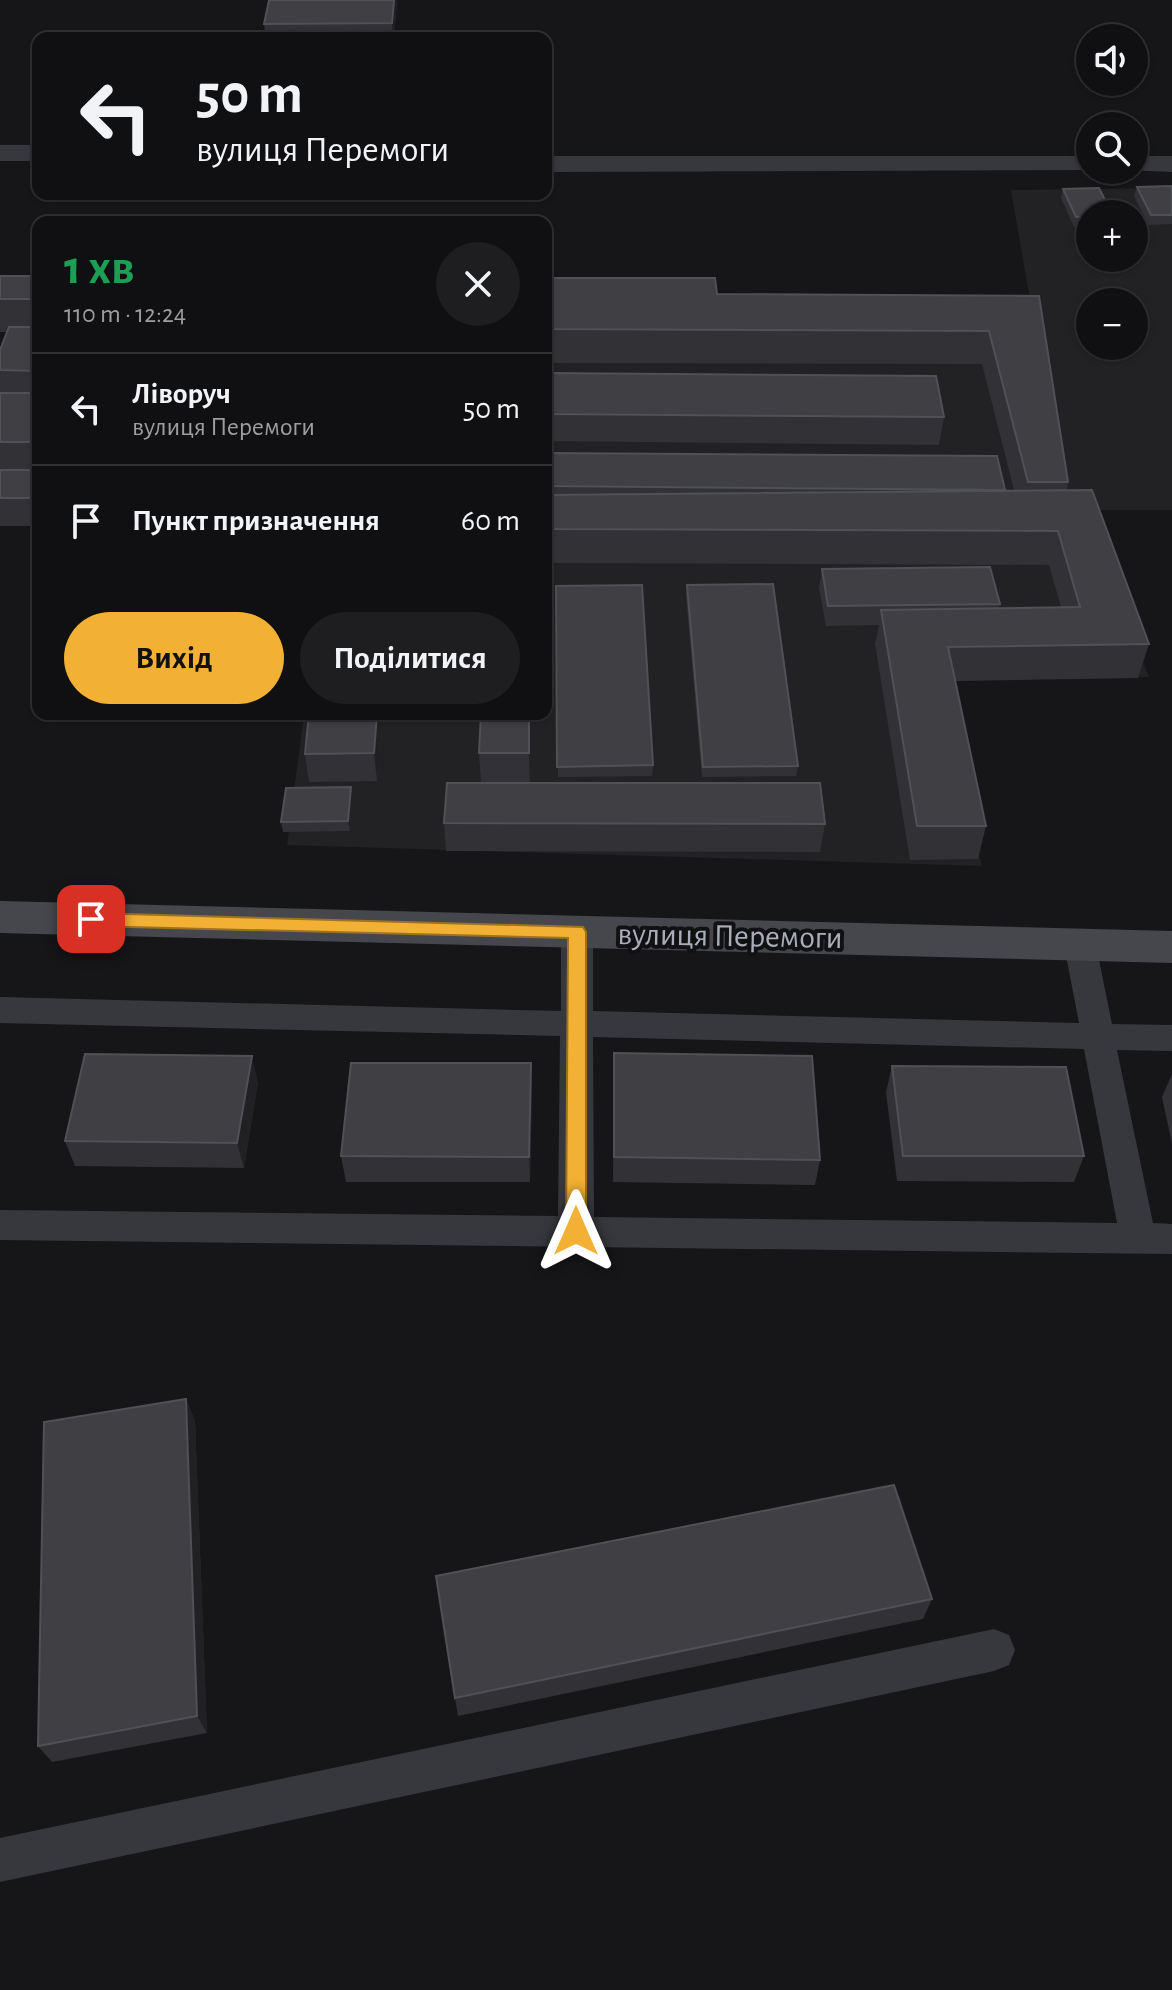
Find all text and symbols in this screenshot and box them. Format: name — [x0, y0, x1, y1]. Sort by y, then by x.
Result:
map controls — [1076, 24, 1148, 360]
button: sound — [1076, 24, 1148, 96]
icon: left — [64, 64, 168, 168]
text: 50 m — [196, 67, 303, 123]
button: search — [1076, 112, 1148, 184]
text: вулиця Перемоги — [196, 132, 449, 168]
button: + — [1076, 200, 1148, 272]
button: close — [436, 242, 520, 326]
text: 1 хв — [64, 245, 134, 293]
button: − — [1076, 288, 1148, 360]
text: 110 m · 12:24 — [64, 301, 186, 327]
text: Ліворуч — [132, 379, 231, 409]
icon: left — [64, 387, 108, 431]
text: 50 m — [463, 394, 520, 424]
text: вулиця Перемоги — [132, 414, 315, 440]
icon: arrive — [64, 499, 108, 543]
text: Пункт призначення — [132, 506, 380, 536]
text: 60 m — [461, 506, 520, 536]
button: Вихід — [64, 612, 284, 704]
button: Поділитися — [300, 612, 520, 704]
pin — [57, 885, 125, 953]
icon: arrive — [69, 897, 113, 941]
street label: вулиця Перемоги — [617, 918, 843, 954]
position arrow — [534, 1189, 618, 1273]

